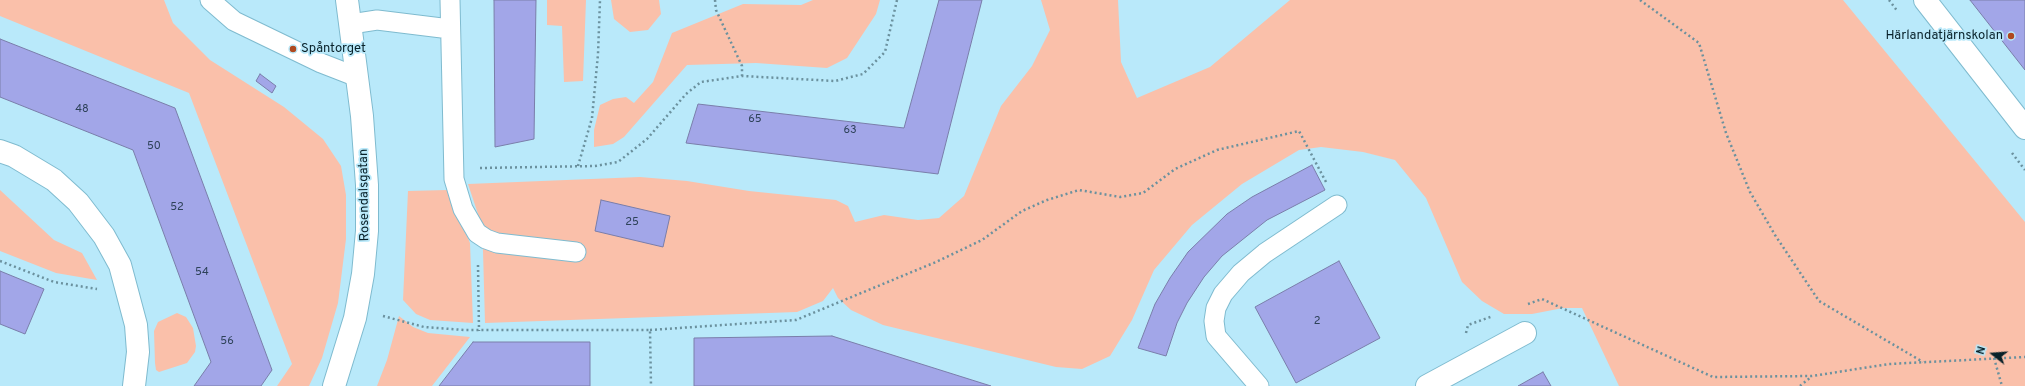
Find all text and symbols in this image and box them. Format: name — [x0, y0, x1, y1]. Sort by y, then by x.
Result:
place label: Härlandatjärnskolan — [1886, 28, 2003, 44]
marker: Härlandatjärnskolan — [2006, 31, 2016, 41]
place label: Spåntorget — [301, 41, 366, 57]
marker: Spåntorget — [288, 44, 298, 54]
house number: 48 — [75, 103, 89, 117]
house number: 65 — [748, 113, 762, 127]
house number: 63 — [843, 124, 857, 138]
house number: 50 — [147, 140, 161, 154]
street label: Rosendalsgatan — [356, 149, 374, 241]
house number: 52 — [170, 201, 184, 215]
house number: 25 — [625, 216, 639, 230]
house number: 54 — [195, 266, 209, 280]
house number: 2 — [1314, 315, 1320, 329]
north arrow — [1973, 334, 2013, 374]
house number: 56 — [220, 335, 234, 349]
text: N — [1974, 345, 1989, 356]

